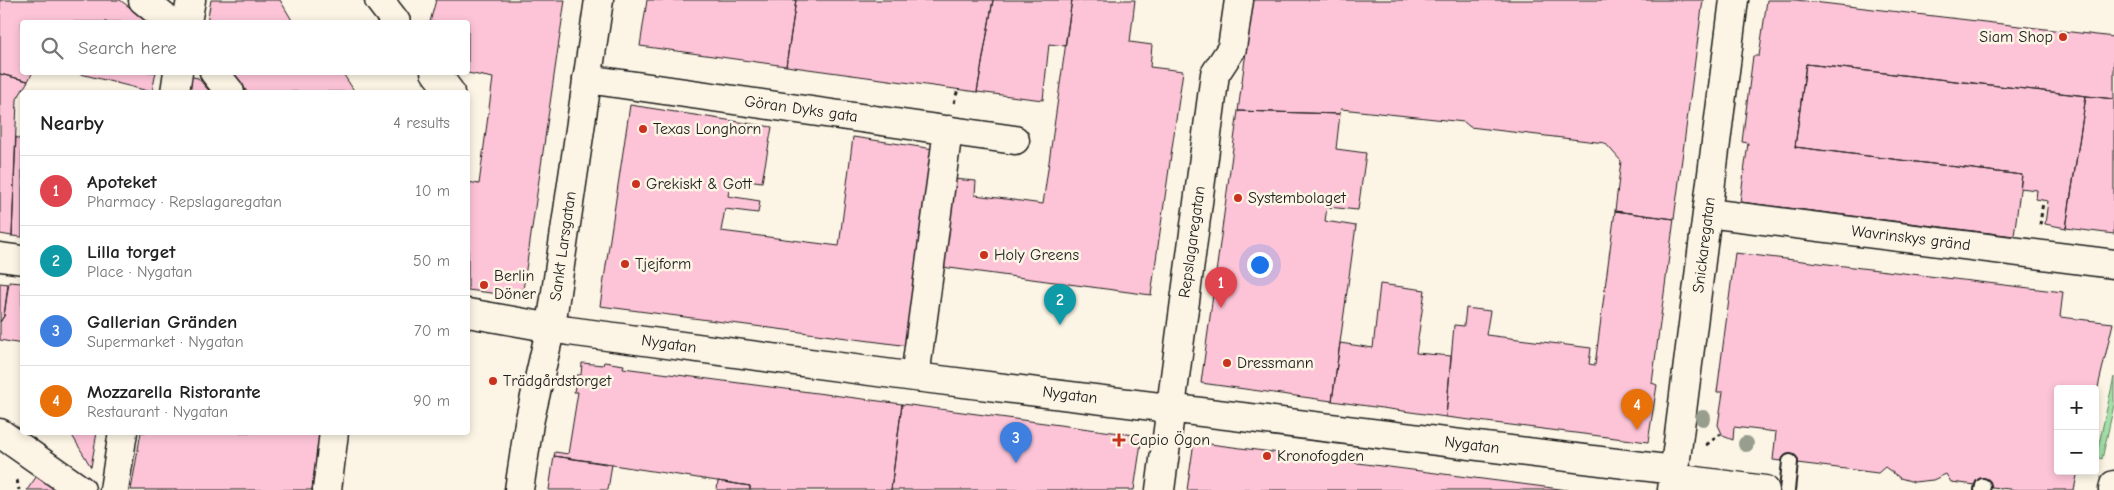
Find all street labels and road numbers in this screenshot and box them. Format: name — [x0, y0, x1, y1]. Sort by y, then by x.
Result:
street label: Göran Dyks gata — [743, 92, 859, 126]
street label: Repslagaregatan — [1175, 185, 1209, 299]
street label: Sankt Larsgatan — [546, 190, 580, 302]
street label: Snickaregatan — [1689, 196, 1719, 294]
street label: Wavrinskys gränd — [1850, 222, 1972, 254]
street label: Nygatan — [640, 331, 698, 357]
street label: Nygatan — [1041, 383, 1099, 407]
street label: Nygatan — [1443, 433, 1501, 457]

